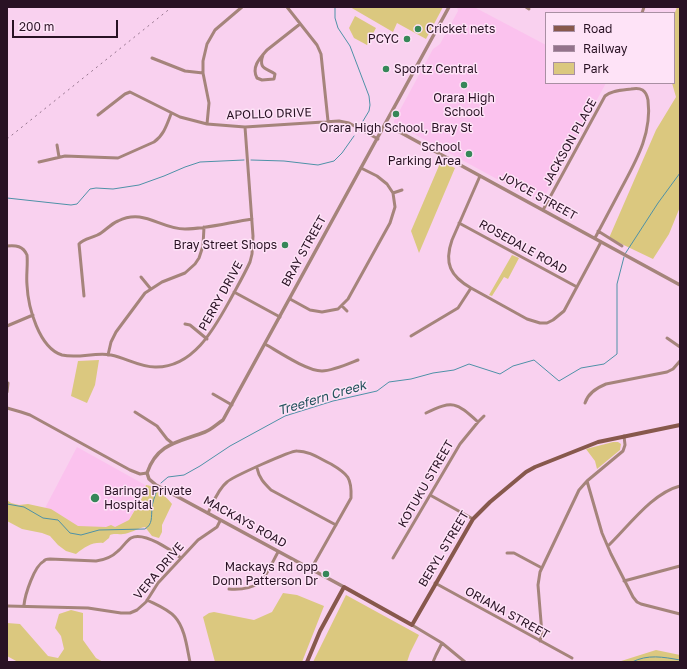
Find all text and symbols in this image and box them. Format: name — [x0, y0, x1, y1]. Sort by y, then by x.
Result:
scale bar — [14, 12, 120, 38]
legend — [545, 12, 675, 84]
text: 200 m — [19, 19, 54, 34]
text: Road — [583, 21, 612, 36]
place label: Cricket nets — [426, 22, 495, 36]
marker: Cricket nets — [413, 24, 423, 34]
place label: PCYC — [368, 32, 399, 46]
marker: PCYC — [402, 34, 412, 44]
text: Railway — [583, 41, 628, 56]
text: Park — [583, 61, 609, 76]
place label: Sportz Central — [394, 62, 478, 76]
marker: Sportz Central — [381, 64, 391, 74]
marker: Orara High School — [459, 80, 469, 90]
place label: Orara High School — [433, 91, 495, 119]
street label: JACKSON PLACE — [540, 96, 600, 188]
street label: APOLLO DRIVE — [226, 105, 312, 123]
marker: Orara High School, Bray St — [391, 109, 401, 119]
place label: Orara High School, Bray St — [320, 121, 472, 135]
place label: School Parking Area — [388, 140, 461, 168]
marker: School Parking Area — [464, 149, 474, 159]
street label: JOYCE STREET — [497, 169, 579, 223]
street label: BRAY STREET — [279, 213, 329, 289]
street label: ROSEDALE ROAD — [476, 217, 570, 277]
place label: Bray Street Shops — [174, 238, 277, 252]
marker: Bray Street Shops — [280, 240, 290, 250]
street label: PERRY DRIVE — [196, 259, 246, 333]
water label: Treefern Creek — [276, 377, 368, 419]
street label: KOTUKU STREET — [395, 438, 457, 530]
place label: Baringa Private Hospital — [104, 484, 192, 512]
marker: Baringa Private Hospital — [89, 492, 101, 504]
street label: MACKAYS ROAD — [201, 493, 289, 551]
street label: BERYL STREET — [416, 508, 472, 590]
street label: VERA DRIVE — [131, 539, 187, 603]
place label: Mackays Rd opp Donn Patterson Dr — [212, 560, 318, 588]
marker: Mackays Rd opp Donn Patterson Dr — [321, 569, 331, 579]
street label: ORIANA STREET — [462, 584, 552, 642]

